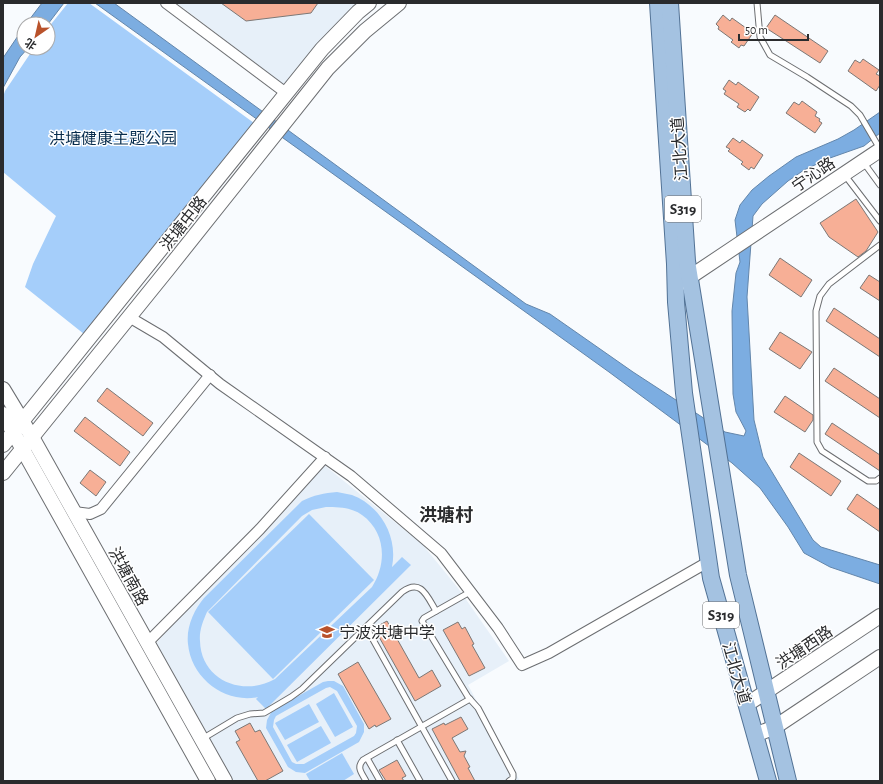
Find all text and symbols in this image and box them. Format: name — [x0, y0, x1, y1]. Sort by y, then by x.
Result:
north arrow — [16, 16, 56, 56]
scale bar — [739, 16, 808, 42]
text: 50 m — [745, 24, 768, 36]
text: 北 — [23, 36, 38, 52]
street label: 江北大道 — [669, 116, 690, 181]
park label: 洪塘健康主题公园 — [49, 130, 177, 147]
street label: 宁沁路 — [789, 154, 838, 195]
street label: 洪塘中路 — [157, 193, 210, 254]
road number: S319 — [665, 196, 701, 222]
district label: 洪塘村 — [419, 505, 473, 525]
street label: 洪塘南路 — [106, 544, 152, 608]
road number: S319 — [703, 602, 739, 628]
street label: 洪塘西路 — [773, 622, 836, 672]
school or university icon: 宁波洪塘中学 — [318, 623, 336, 641]
place label: 宁波洪塘中学 — [339, 624, 435, 641]
street label: 江北大道 — [720, 640, 754, 706]

